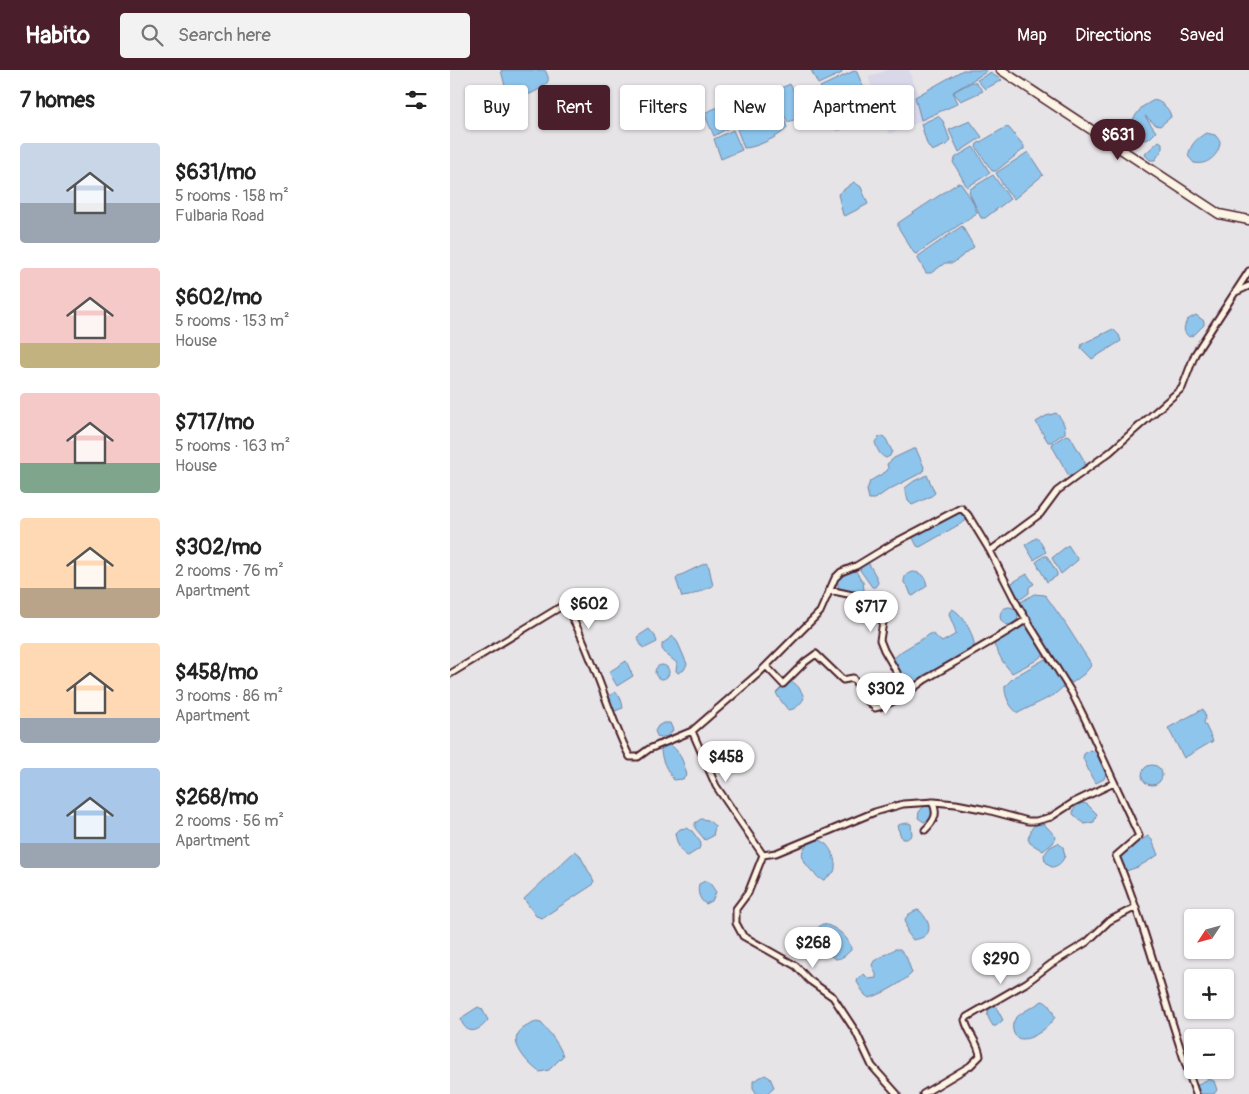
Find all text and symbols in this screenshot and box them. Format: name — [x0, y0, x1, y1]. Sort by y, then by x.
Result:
search box — [120, 13, 470, 58]
text: Habito — [25, 21, 90, 50]
icon: search — [138, 21, 166, 49]
text: Search here — [178, 23, 271, 47]
text: Map — [1017, 24, 1047, 47]
text: Directions — [1075, 24, 1151, 47]
text: Saved — [1179, 24, 1224, 47]
chip: Buy — [465, 85, 528, 130]
chip: Rent — [538, 85, 610, 130]
chip: Filters — [620, 85, 705, 130]
chip: New — [715, 85, 784, 130]
chip: Apartment — [794, 85, 914, 130]
icon: filters — [402, 86, 430, 114]
text: 7 homes — [20, 87, 95, 114]
pin: $631 — [1088, 118, 1148, 161]
text: $631 — [1101, 125, 1135, 145]
text: $631/mo — [175, 159, 256, 186]
icon: home — [60, 163, 120, 223]
text: 5 rooms · 158 m² — [175, 186, 289, 206]
text: Fulbaria Road — [175, 206, 264, 226]
text: $602/mo — [175, 284, 262, 311]
icon: home — [60, 288, 120, 348]
text: 5 rooms · 153 m² — [175, 311, 290, 331]
text: House — [175, 331, 217, 351]
text: $717/mo — [175, 409, 254, 436]
icon: home — [60, 413, 120, 473]
text: 5 rooms · 163 m² — [175, 436, 290, 456]
text: House — [175, 456, 217, 476]
text: $302/mo — [175, 534, 262, 561]
icon: home — [60, 538, 120, 598]
text: 2 rooms · 76 m² — [175, 561, 284, 581]
text: Apartment — [175, 581, 250, 601]
pin: $602 — [559, 588, 619, 630]
pin: $717 — [841, 590, 901, 633]
text: $602 — [570, 594, 608, 614]
text: $717 — [855, 597, 887, 617]
text: $458/mo — [175, 659, 258, 686]
icon: home — [60, 663, 120, 723]
pin: $302 — [856, 672, 916, 715]
text: $302 — [867, 679, 905, 699]
text: 3 rooms · 86 m² — [175, 686, 283, 706]
text: Apartment — [175, 706, 250, 726]
pin: $458 — [696, 740, 756, 783]
text: $458 — [709, 747, 743, 767]
text: $268/mo — [175, 784, 258, 811]
icon: home — [60, 788, 120, 848]
text: 2 rooms · 56 m² — [175, 811, 284, 831]
text: Apartment — [175, 831, 250, 851]
north arrow — [1184, 909, 1234, 959]
map controls — [1184, 909, 1234, 1079]
pin: $268 — [783, 926, 843, 969]
text: $268 — [796, 933, 831, 953]
pin: $290 — [971, 942, 1031, 985]
text: $290 — [983, 949, 1019, 969]
button: + — [1184, 969, 1234, 1019]
button: − — [1184, 1029, 1234, 1079]

